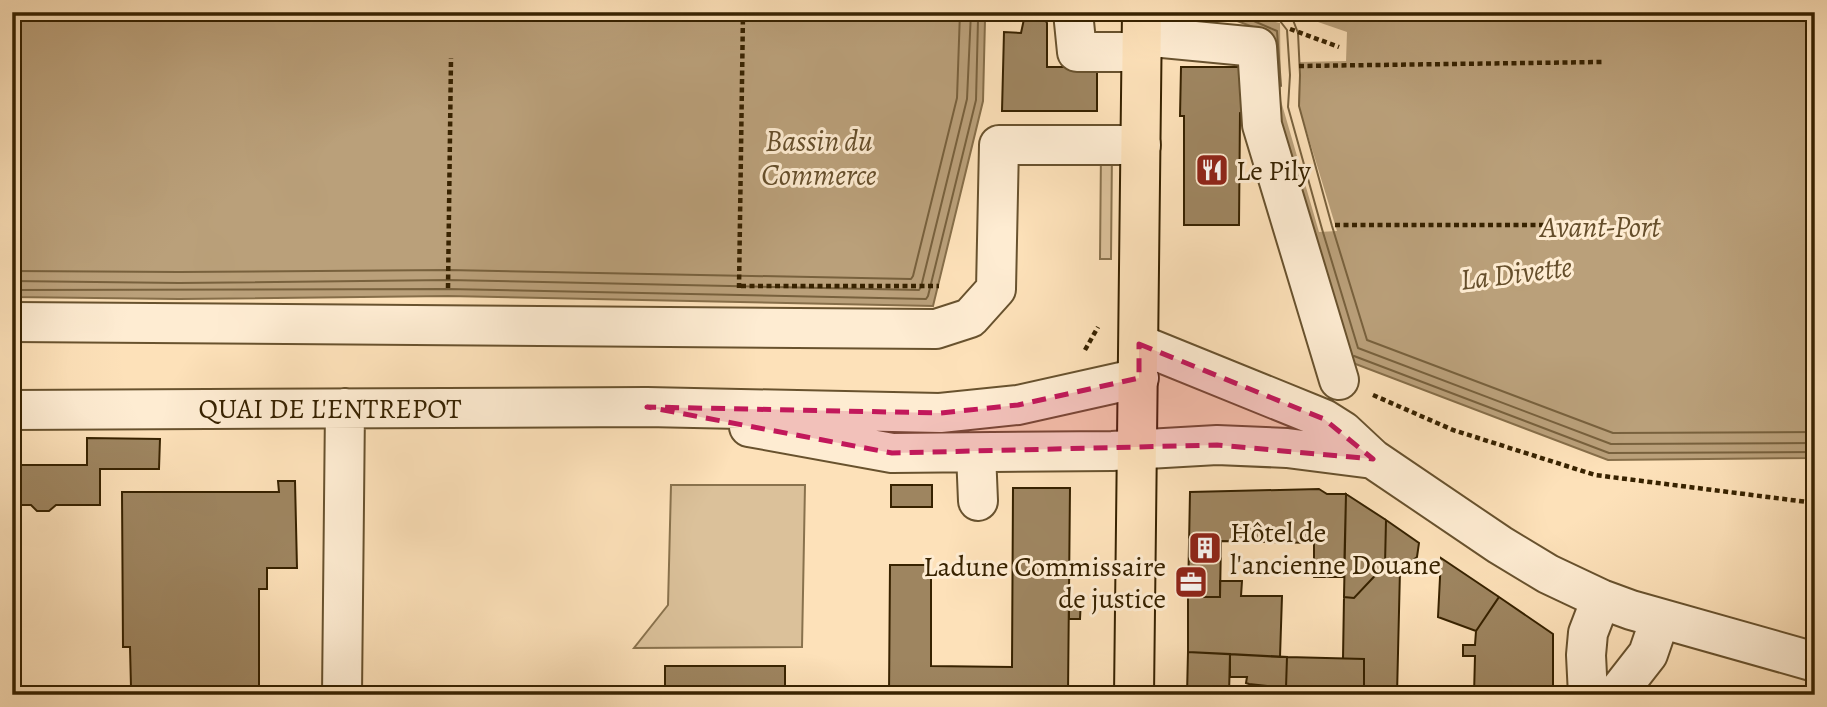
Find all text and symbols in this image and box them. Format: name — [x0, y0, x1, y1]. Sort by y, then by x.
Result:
water label: Bassin du Commerce — [761, 121, 877, 195]
restaurant icon: Le Pily — [1193, 151, 1231, 189]
place label: Le Pily — [1236, 152, 1311, 190]
water label: Avant-Port — [1538, 207, 1661, 247]
water label: La Divette — [1458, 246, 1574, 300]
street label: QUAI DE L'ENTREPOT — [198, 390, 462, 428]
place label: Hôtel de l'ancienne Douane — [1230, 514, 1441, 584]
building icon: Hôtel de l'ancienne Douane — [1186, 529, 1224, 567]
place label: Ladune Commissaire de justice — [923, 548, 1166, 618]
office icon: Ladune Commissaire de justice — [1172, 563, 1210, 601]

